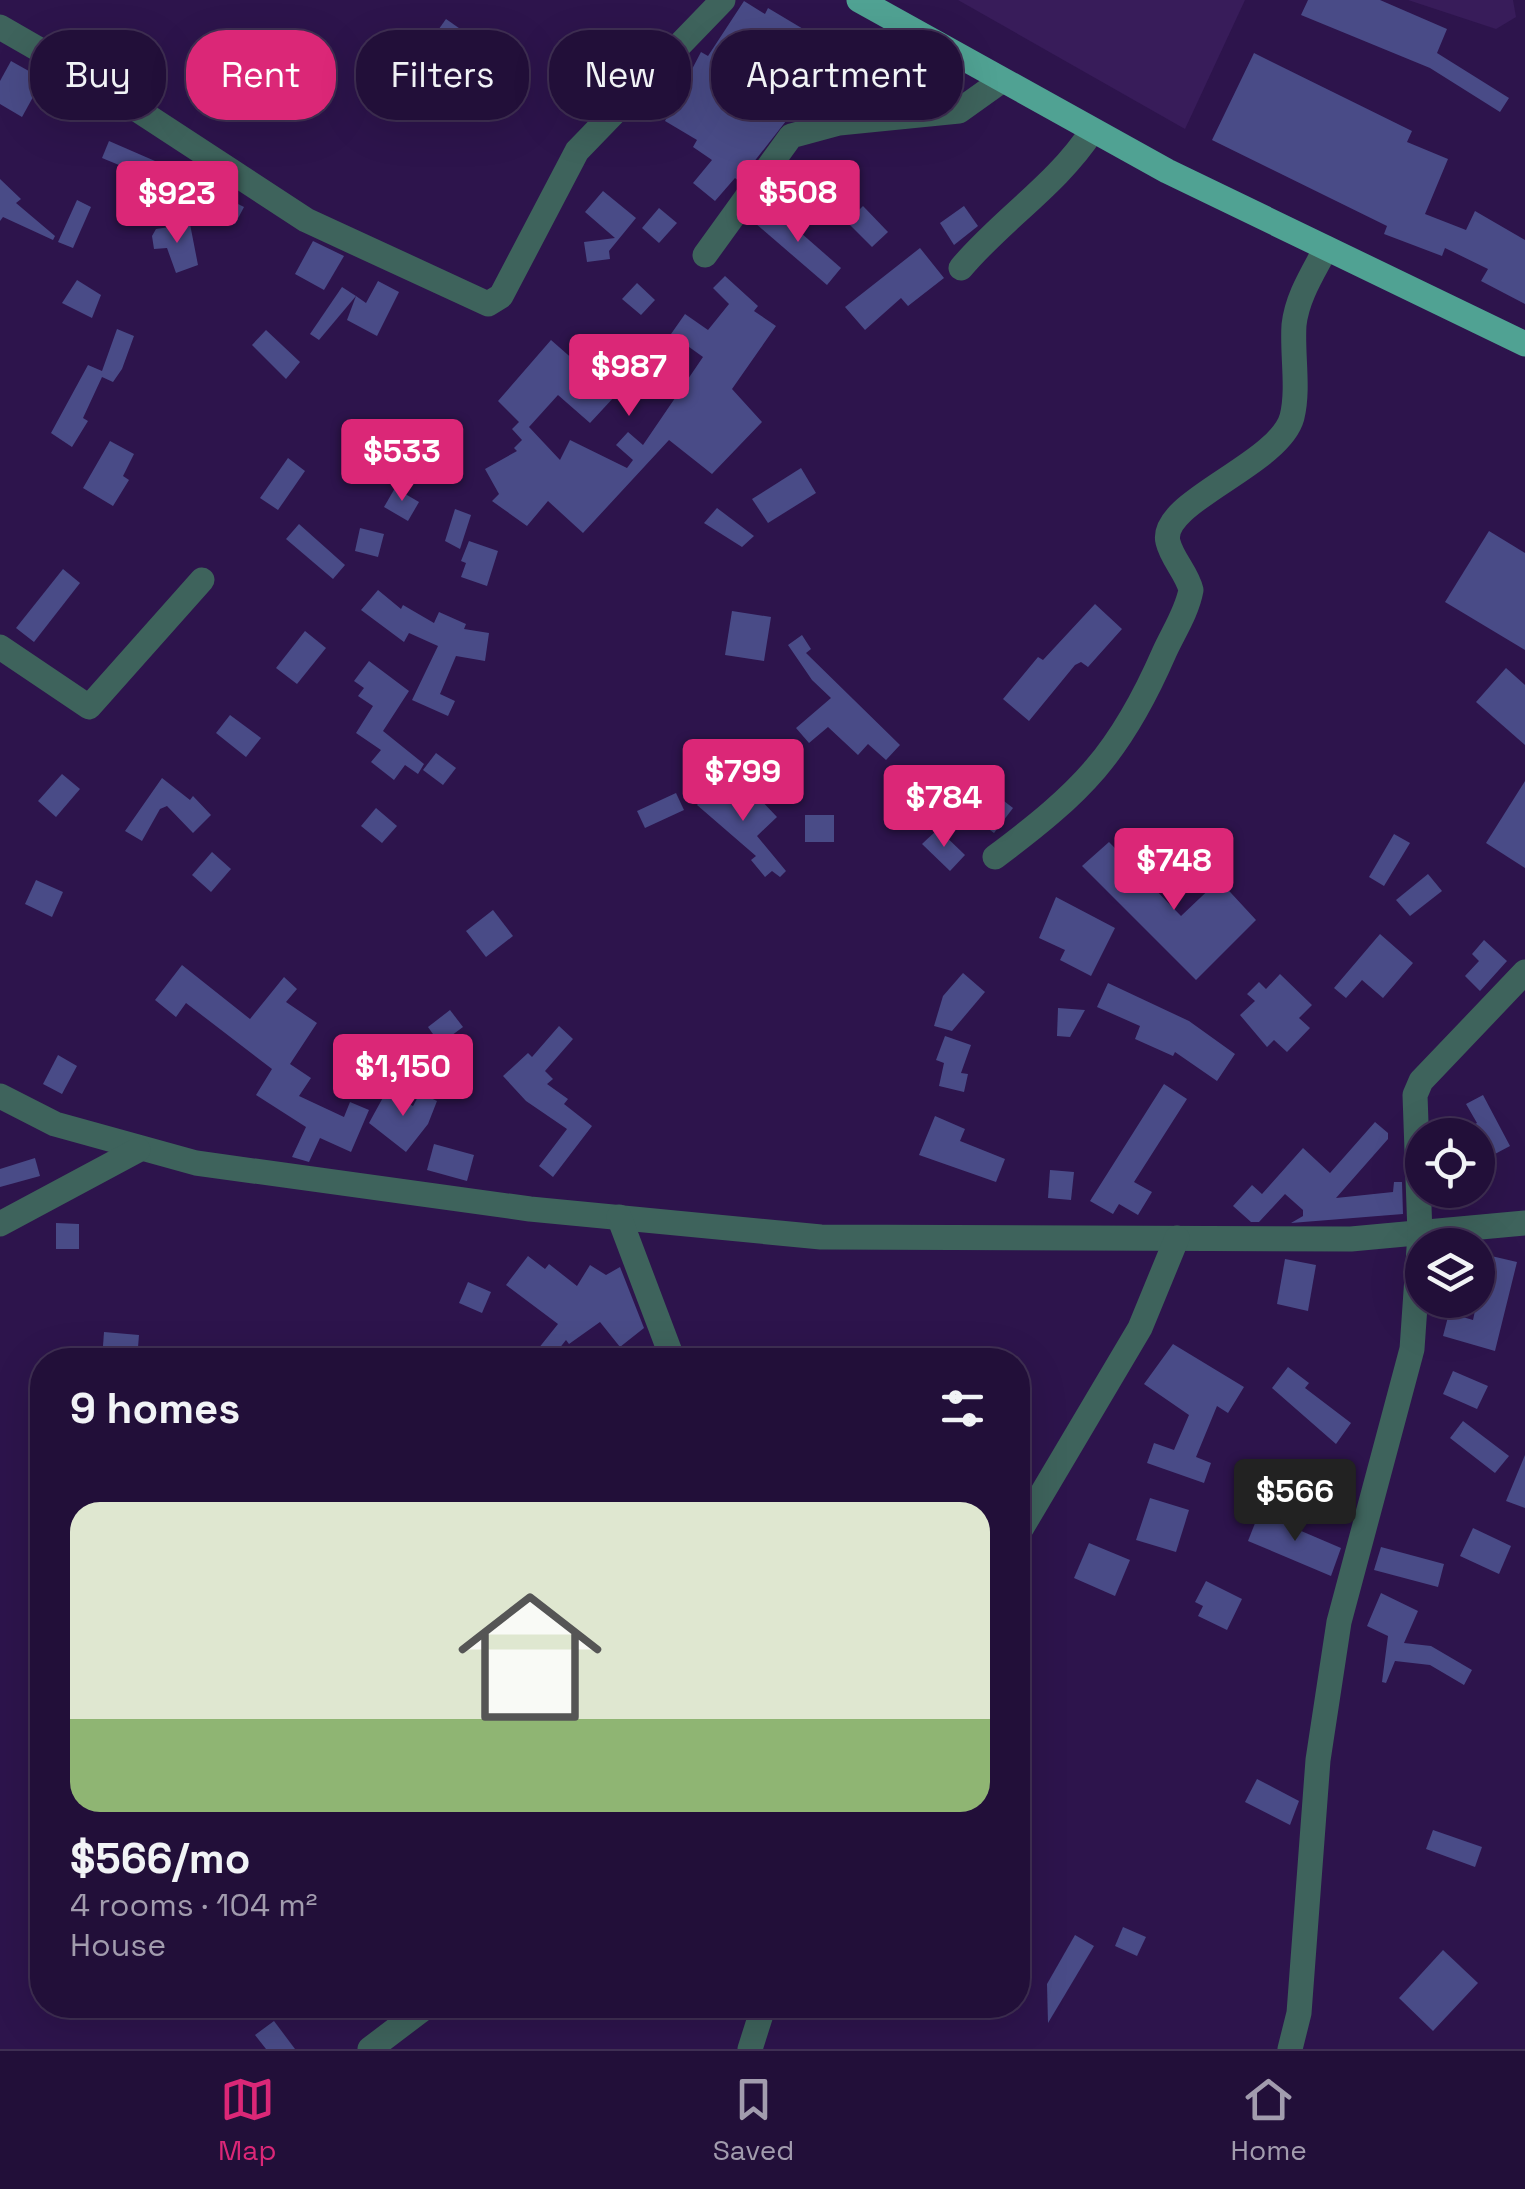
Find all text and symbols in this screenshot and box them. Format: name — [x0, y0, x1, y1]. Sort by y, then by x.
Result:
chip: Buy — [30, 30, 166, 120]
chip: Rent — [186, 30, 336, 120]
chip: Filters — [356, 30, 529, 120]
chip: New — [549, 30, 691, 120]
chip: Apartment — [711, 30, 963, 120]
pin: $508 — [739, 160, 857, 245]
pin: $923 — [118, 161, 236, 246]
text: $508 — [759, 172, 837, 212]
text: $923 — [138, 173, 216, 213]
pin: $987 — [570, 334, 688, 419]
text: $987 — [591, 346, 667, 386]
pin: $533 — [343, 419, 461, 504]
text: $533 — [363, 431, 441, 471]
pin: $799 — [684, 739, 802, 824]
text: $799 — [705, 751, 781, 791]
pin: $784 — [885, 765, 1003, 850]
text: $784 — [906, 777, 982, 817]
pin: $748 — [1115, 828, 1233, 913]
text: $748 — [1136, 840, 1212, 880]
pin: $1,150 — [322, 1034, 484, 1119]
text: $1,150 — [355, 1046, 451, 1086]
map controls — [1405, 1118, 1495, 1318]
button: locate — [1405, 1118, 1495, 1208]
button: layers — [1405, 1228, 1495, 1318]
icon: filters — [935, 1381, 990, 1436]
text: 9 homes — [70, 1382, 240, 1435]
pin: $566 — [1236, 1459, 1354, 1544]
text: $566 — [1256, 1471, 1334, 1511]
icon: home — [440, 1567, 620, 1747]
text: $566/mo — [70, 1832, 250, 1885]
text: 4 rooms · 104 m² — [70, 1885, 317, 1925]
text: House — [70, 1925, 166, 1965]
tab: Map — [218, 2072, 276, 2168]
tab: Saved — [713, 2072, 794, 2168]
tab: Home — [1231, 2072, 1307, 2168]

